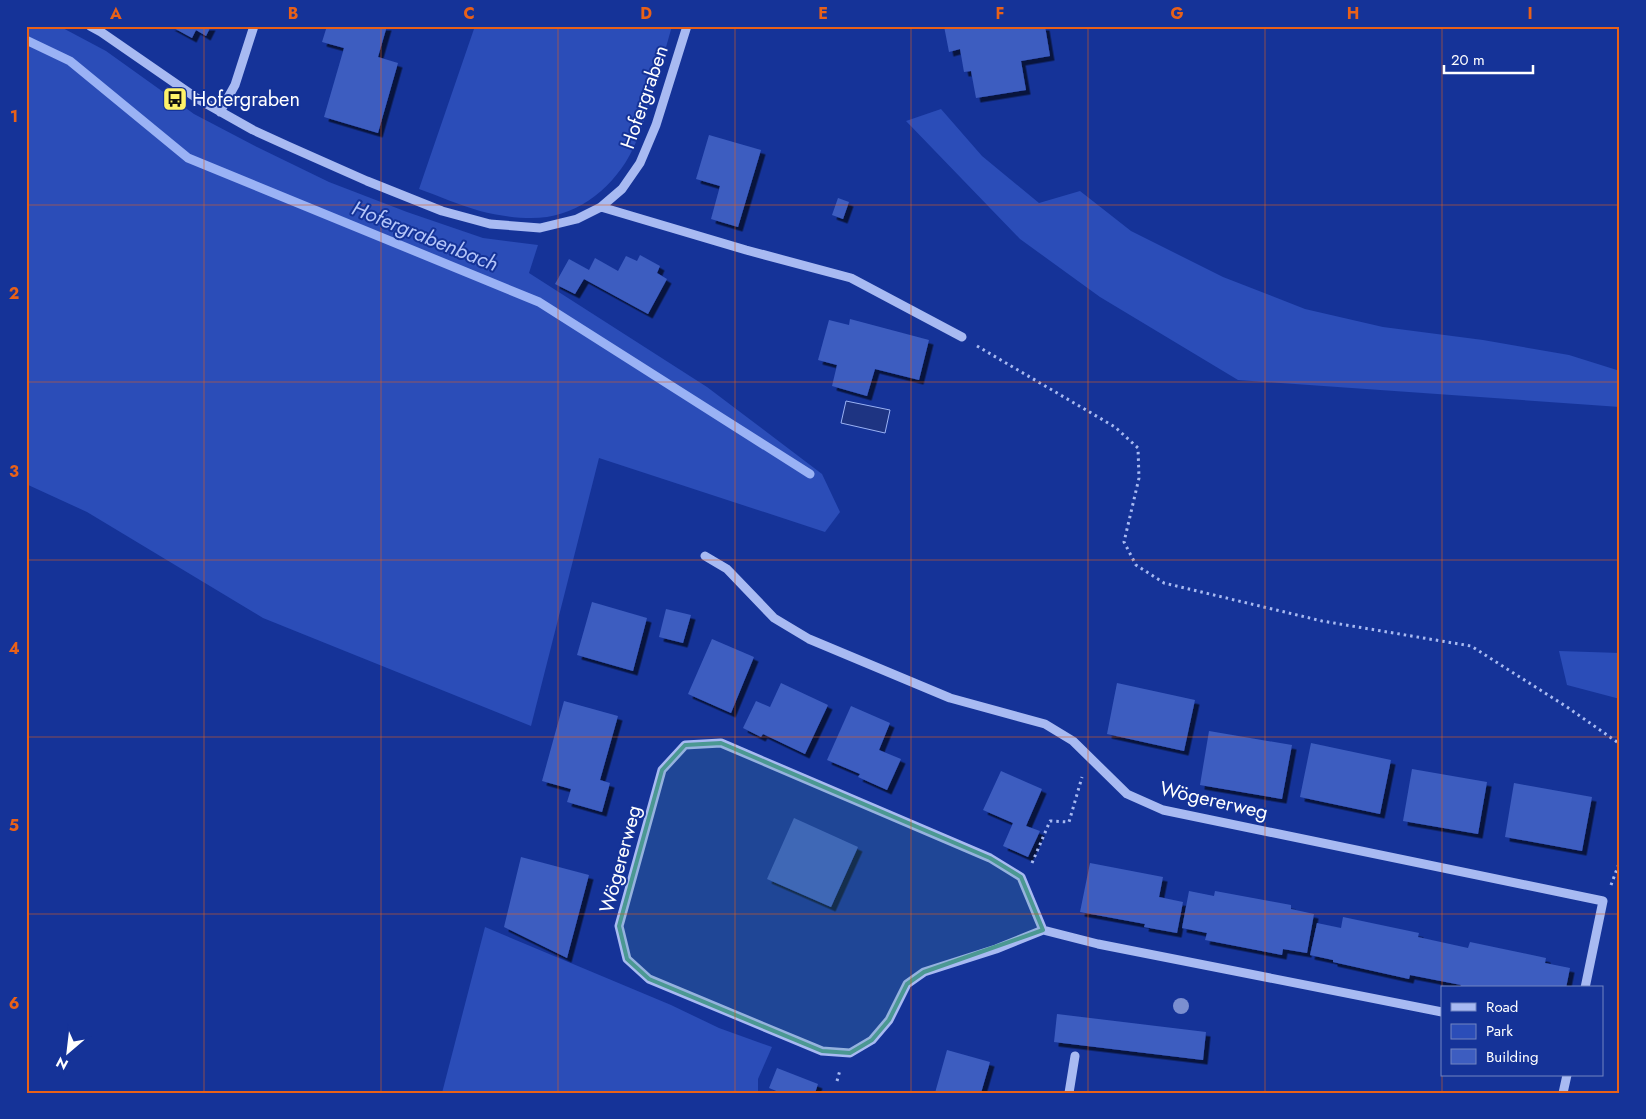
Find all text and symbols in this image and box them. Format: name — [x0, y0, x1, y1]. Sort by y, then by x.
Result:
text: A — [109, 2, 122, 25]
text: B — [288, 2, 298, 25]
text: C — [463, 2, 475, 25]
text: D — [640, 2, 652, 25]
text: E — [818, 2, 828, 25]
text: F — [996, 2, 1004, 25]
text: G — [1170, 2, 1184, 25]
text: H — [1347, 2, 1359, 25]
text: I — [1527, 2, 1533, 25]
street label: Hofergraben — [613, 41, 676, 153]
scale bar — [1444, 42, 1532, 74]
text: 20 m — [1451, 49, 1485, 71]
place label: Hofergraben — [192, 85, 300, 114]
bus stop icon: Hofergraben — [162, 86, 188, 112]
text: 1 — [10, 105, 18, 128]
water label: Hofergrabenbach — [347, 193, 503, 279]
text: 2 — [9, 282, 19, 305]
text: 3 — [9, 460, 19, 483]
text: 4 — [8, 637, 20, 660]
street label: Wögererweg — [1157, 774, 1271, 827]
street label: Wögererweg — [592, 802, 649, 916]
text: 5 — [9, 814, 19, 837]
legend — [1441, 986, 1604, 1076]
text: 6 — [9, 992, 19, 1015]
text: Road — [1486, 996, 1518, 1018]
text: Park — [1486, 1020, 1513, 1042]
north arrow — [42, 1026, 92, 1076]
text: Building — [1486, 1046, 1538, 1068]
text: N — [52, 1052, 72, 1075]

